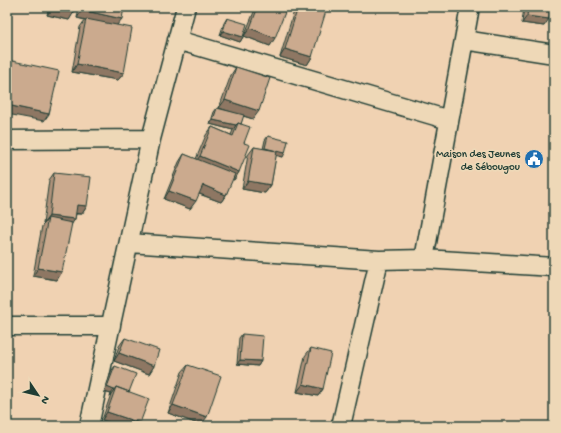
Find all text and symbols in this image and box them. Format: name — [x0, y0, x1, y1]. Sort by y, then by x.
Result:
public building icon: Maison des Jeunes de Sébougou — [523, 148, 545, 170]
place label: Maison des Jeunes de Sébougou — [436, 149, 521, 174]
north arrow — [18, 375, 58, 415]
text: N — [38, 393, 52, 406]

